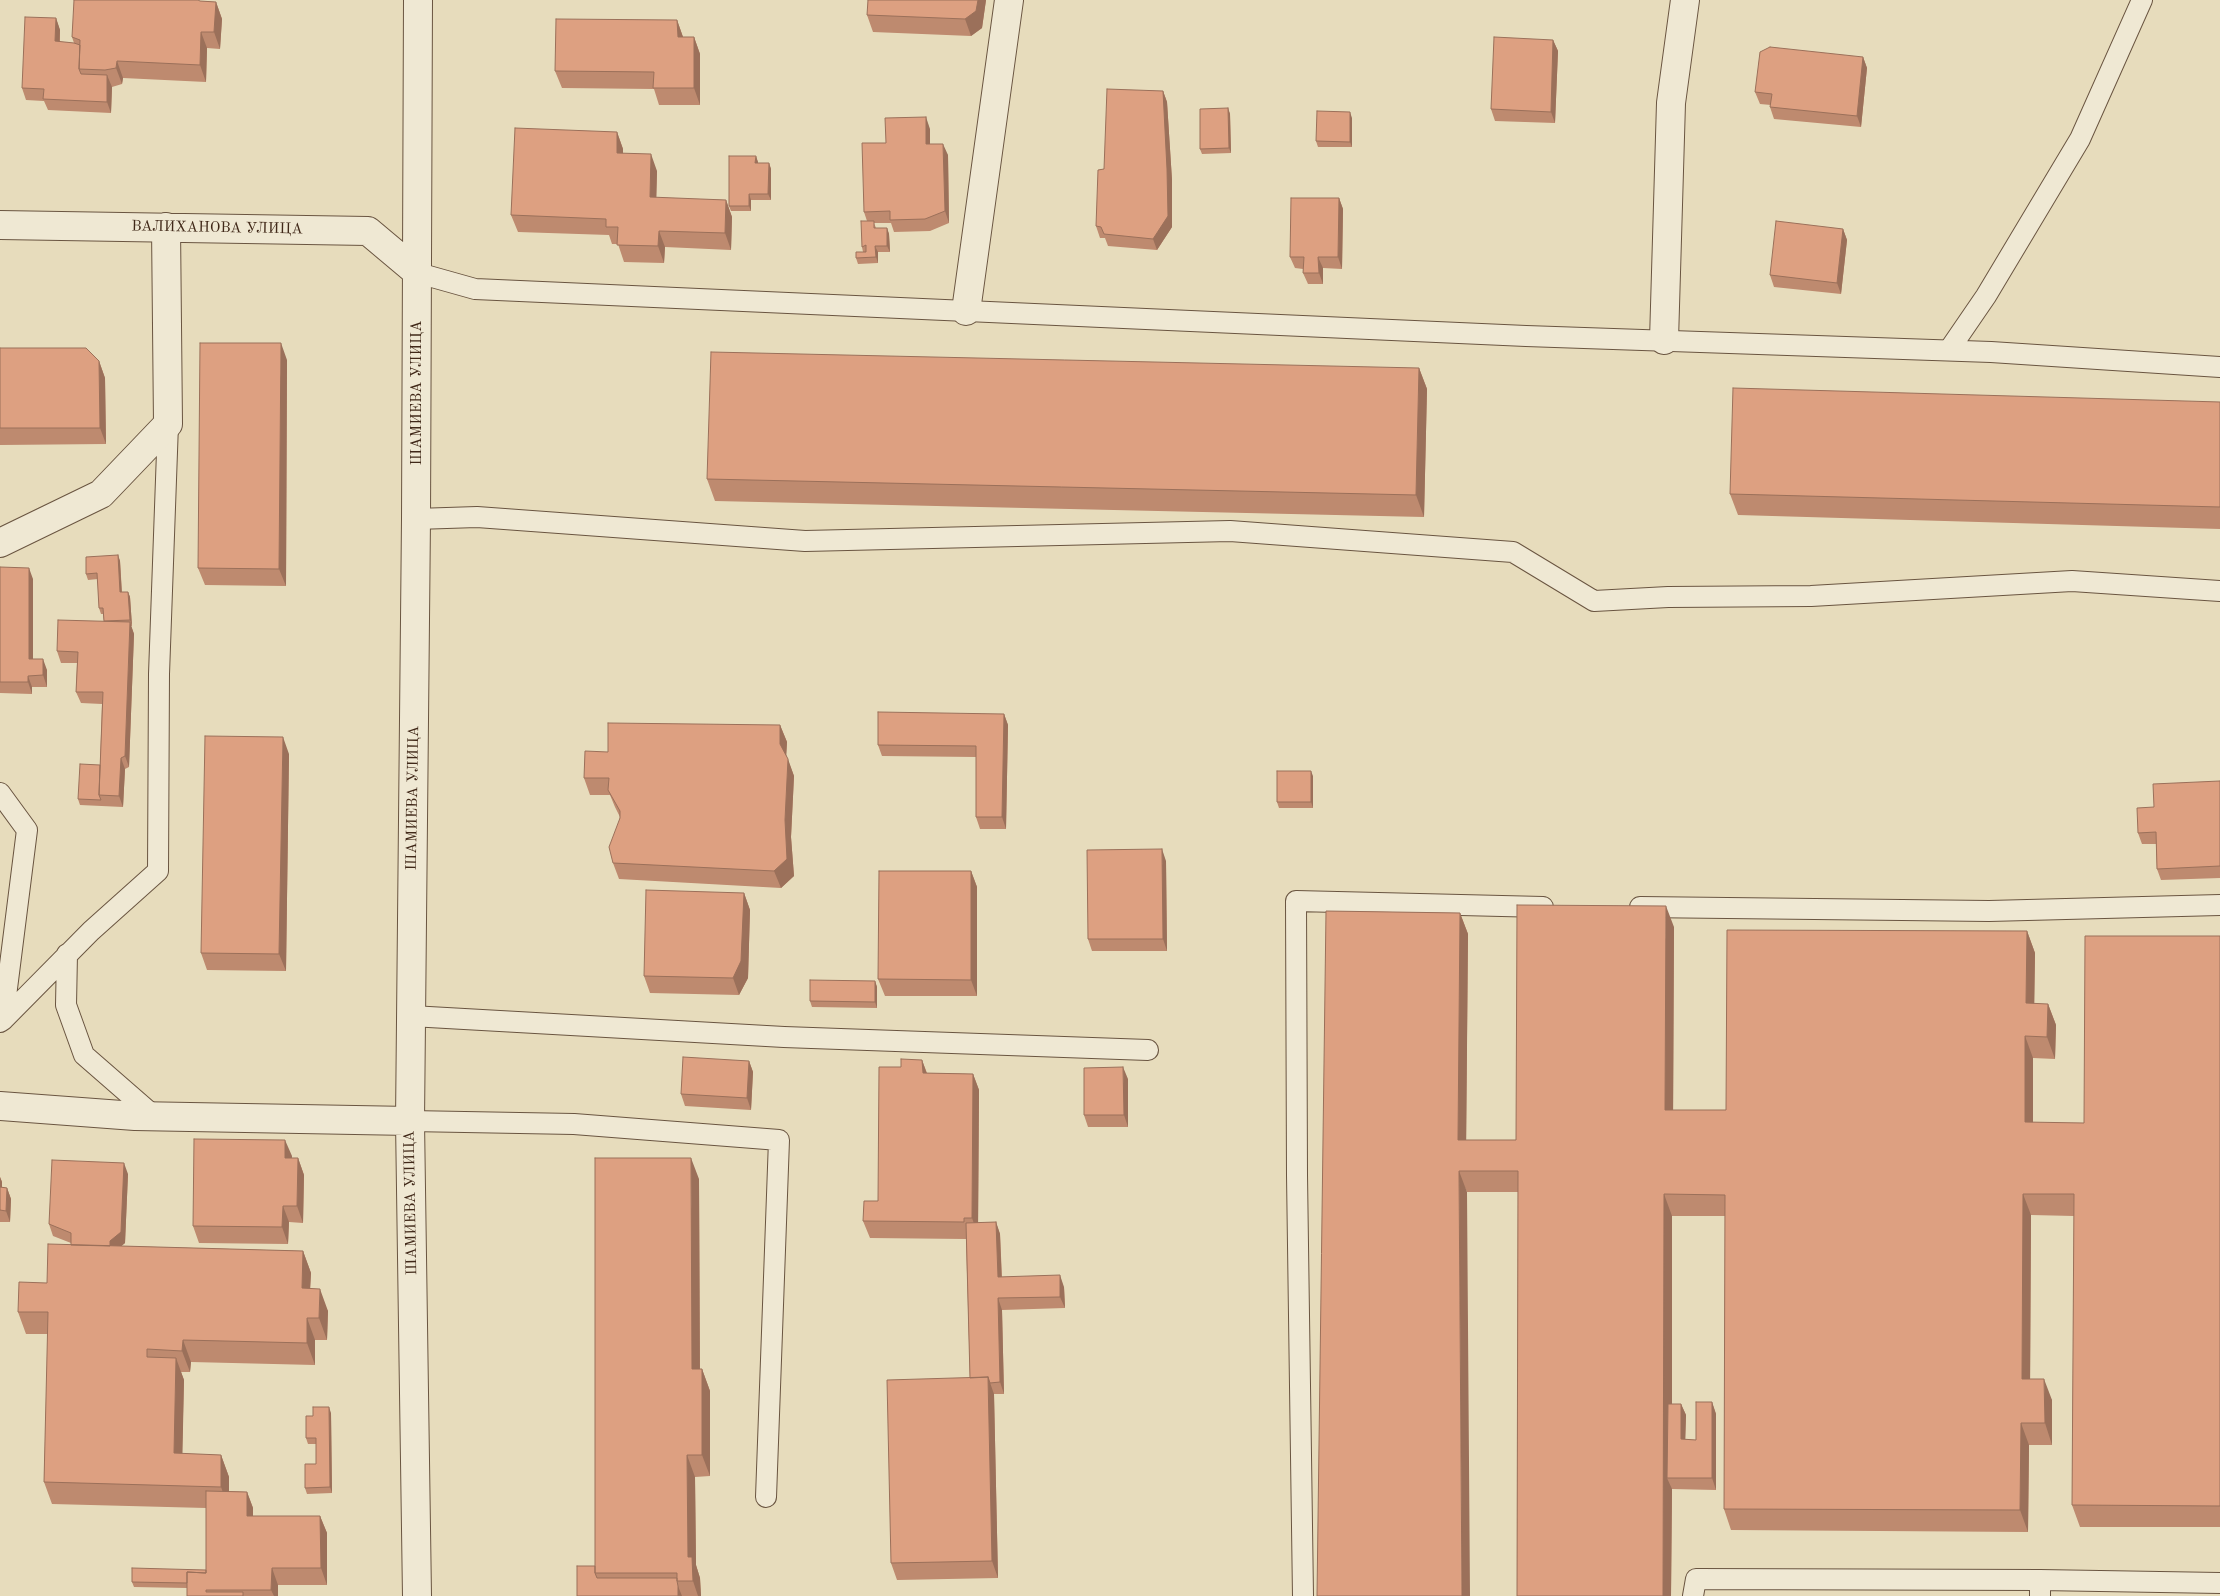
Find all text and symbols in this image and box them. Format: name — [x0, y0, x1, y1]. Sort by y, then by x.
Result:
street label: ВАЛИХАНОВА УЛИЦА — [131, 218, 303, 238]
street label: ШАМИЕВА УЛИЦА — [408, 321, 426, 465]
street label: ШАМИЕВА УЛИЦА — [403, 725, 423, 871]
street label: ШАМИЕВА УЛИЦА — [401, 1130, 421, 1276]

